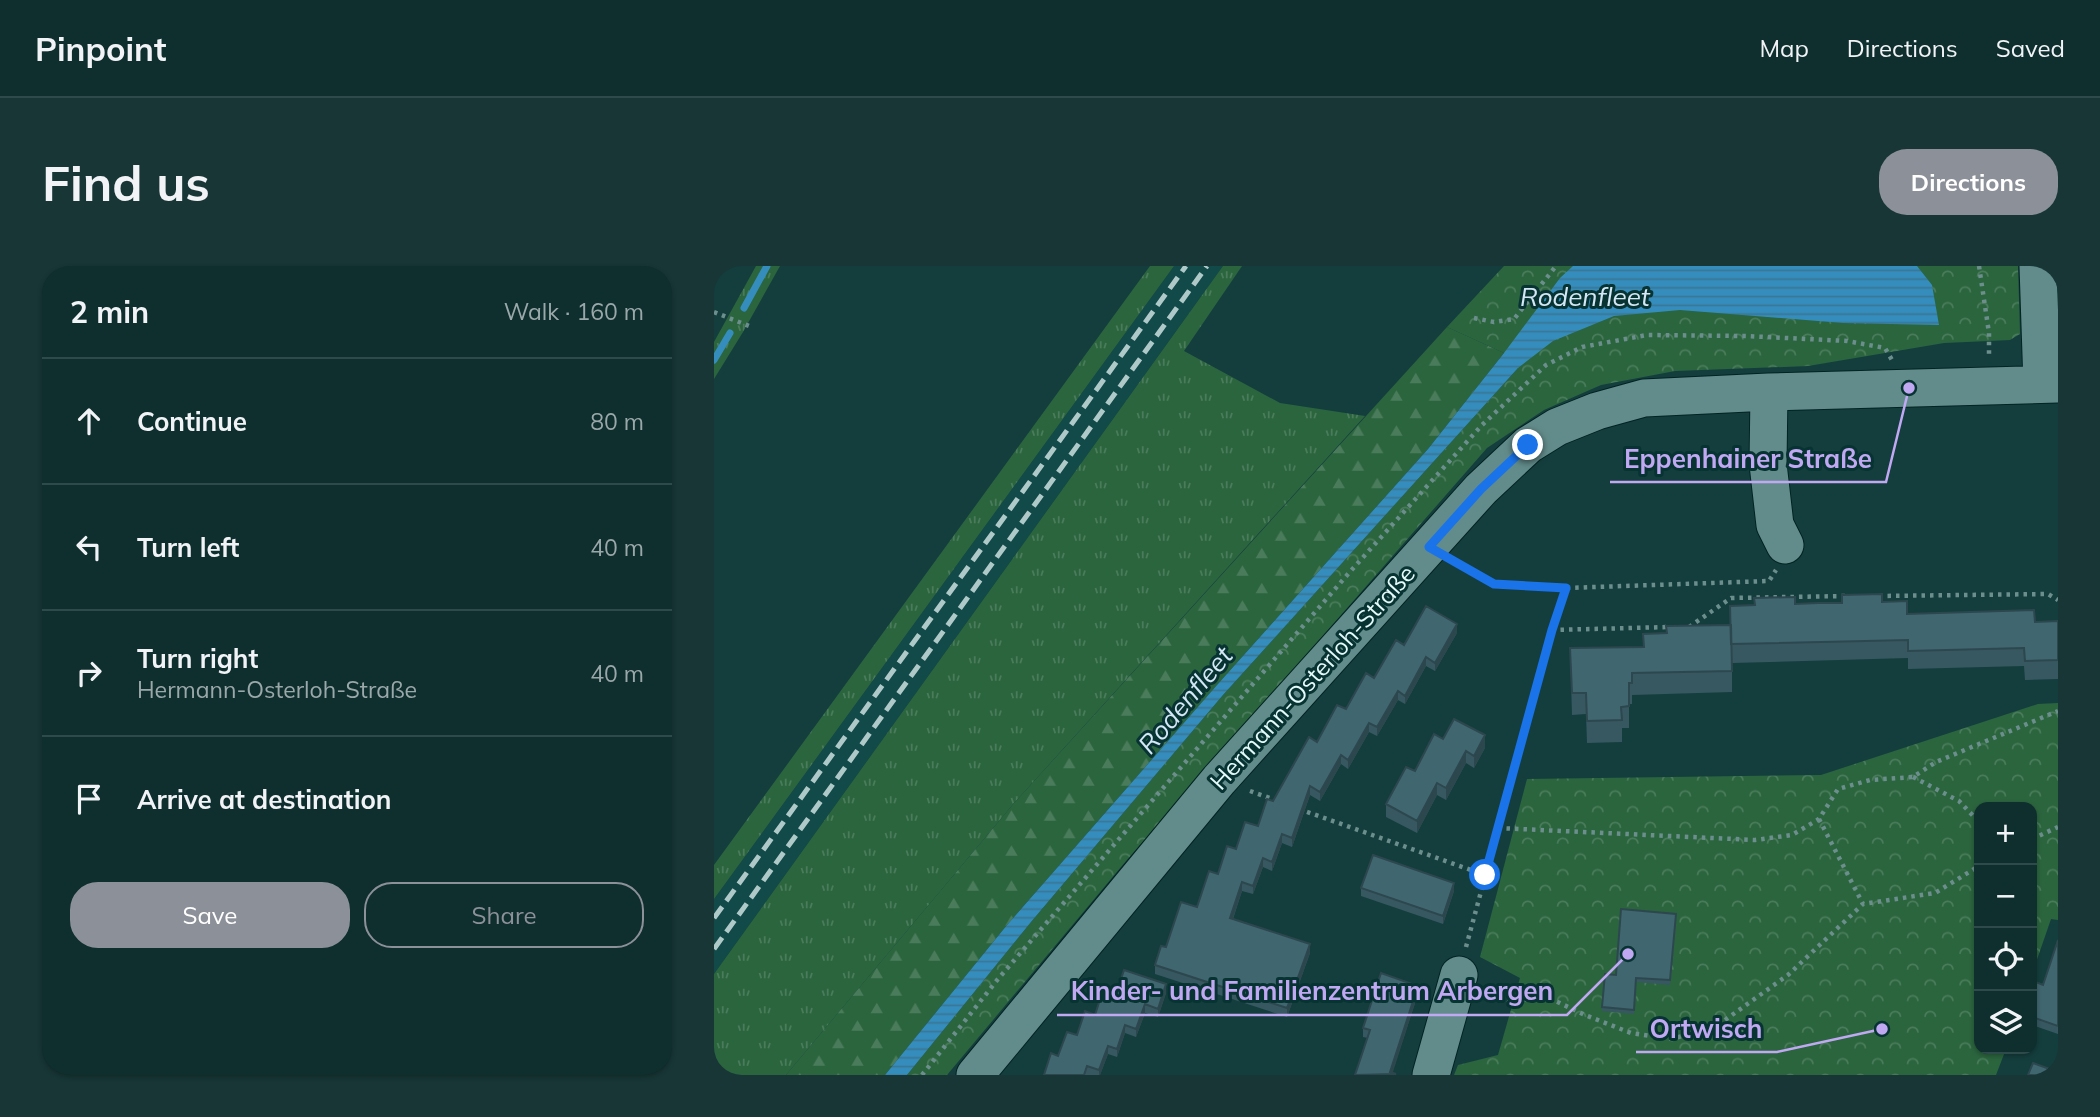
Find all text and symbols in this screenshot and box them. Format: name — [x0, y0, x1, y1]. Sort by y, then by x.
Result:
text: Pinpoint — [35, 28, 167, 69]
text: Map — [1759, 33, 1809, 63]
text: Directions — [1847, 33, 1958, 63]
text: Saved — [1996, 33, 2065, 63]
button: Directions — [1879, 149, 2058, 215]
text: Find us — [42, 152, 210, 213]
water label: Rodenfleet — [1520, 280, 1651, 313]
text: 2 min — [70, 293, 149, 331]
text: Walk · 160 m — [504, 297, 644, 326]
icon: ahead — [70, 402, 108, 440]
text: Continue — [137, 405, 247, 438]
text: 80 m — [590, 407, 644, 436]
route end — [1512, 429, 1543, 460]
callout: Eppenhainer Straße — [1610, 435, 1886, 482]
text: Eppenhainer Straße — [1624, 442, 1872, 475]
icon: left — [70, 528, 108, 566]
text: Turn left — [137, 531, 239, 564]
text: 40 m — [590, 533, 644, 562]
street label: Hermann-Osterloh-Straße — [1203, 558, 1421, 796]
water label: Rodenfleet — [1131, 639, 1240, 760]
text: Turn right — [137, 642, 258, 675]
icon: right — [70, 654, 108, 692]
text: 40 m — [590, 659, 644, 688]
text: Hermann-Osterloh-Straße — [137, 675, 417, 704]
icon: arrive — [70, 780, 108, 818]
text: Arrive at destination — [137, 783, 392, 816]
map controls — [1974, 802, 2037, 1054]
button: + — [1974, 802, 2037, 865]
route start — [1469, 859, 1500, 890]
button: − — [1974, 865, 2037, 928]
button: Save — [70, 882, 350, 948]
button: Share — [364, 882, 644, 948]
button: locate — [1974, 928, 2037, 991]
callout: Kinder- und Familienzentrum Arbergen — [1057, 968, 1567, 1015]
text: Kinder- und Familienzentrum Arbergen — [1071, 974, 1553, 1007]
button: layers — [1974, 991, 2037, 1054]
callout: Ortwisch — [1636, 1005, 1777, 1052]
text: Ortwisch — [1649, 1012, 1763, 1045]

